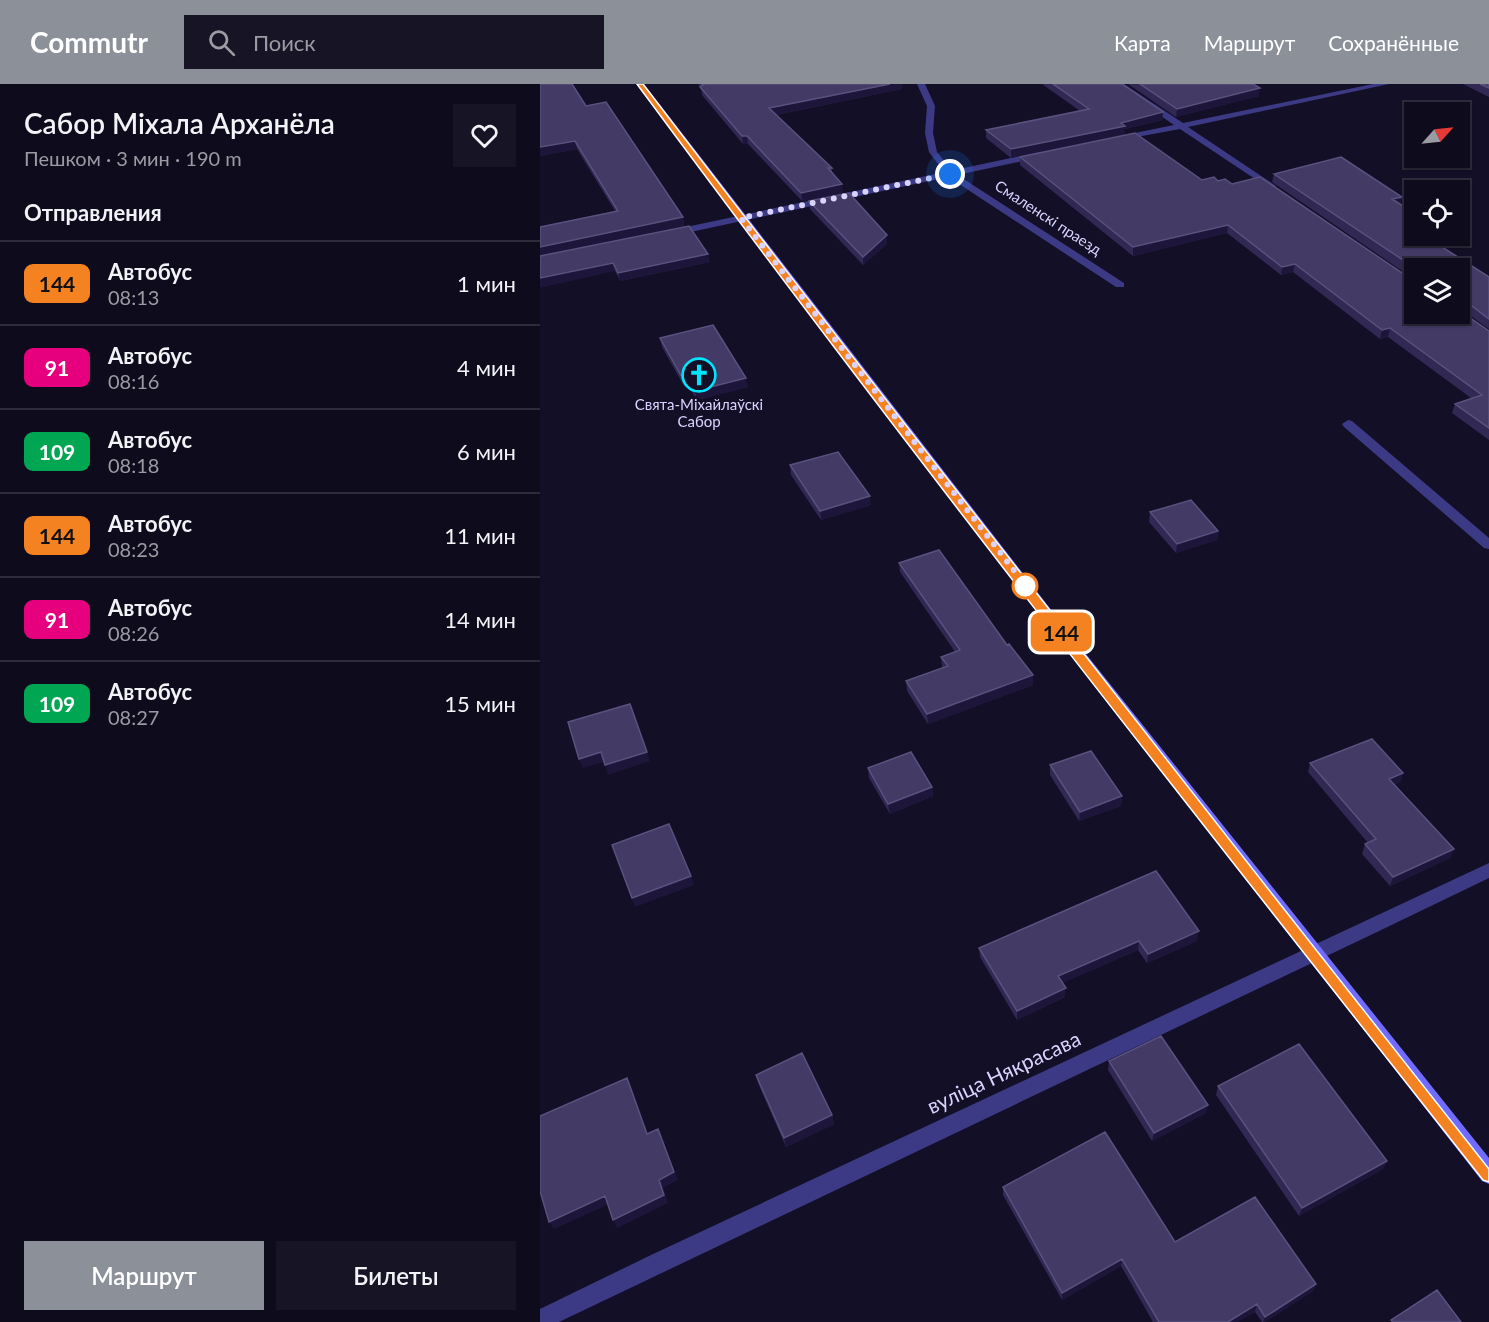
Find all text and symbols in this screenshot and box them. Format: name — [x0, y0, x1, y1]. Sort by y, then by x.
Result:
search box — [184, 15, 604, 69]
text: Commutr — [30, 25, 148, 59]
icon: search — [205, 26, 238, 59]
text: Поиск — [253, 29, 316, 56]
text: Карта — [1114, 30, 1171, 55]
text: Маршрут — [1204, 30, 1295, 55]
text: Сохранённые — [1328, 30, 1459, 55]
north arrow — [1404, 102, 1470, 168]
map controls — [1404, 102, 1470, 324]
button: heart — [453, 104, 516, 167]
text: Сабор Міхала Арханёла — [24, 106, 335, 140]
text: Пешком · 3 мин · 190 m — [24, 146, 242, 170]
your location — [935, 159, 965, 189]
street label: Смаленскі праезд — [992, 176, 1105, 258]
button: locate — [1404, 180, 1470, 246]
text: Отправления — [24, 199, 162, 226]
text: Автобус — [108, 258, 192, 285]
button: layers — [1404, 258, 1470, 324]
text: 1 мин — [457, 270, 516, 297]
text: 144 — [39, 271, 75, 296]
text: 08:13 — [108, 285, 159, 309]
text: Автобус — [108, 342, 192, 369]
text: 4 мин — [457, 354, 516, 381]
text: 91 — [45, 355, 69, 380]
church icon: Свята-Міхайлаўскі Сабор — [681, 357, 717, 393]
text: 08:16 — [108, 369, 159, 393]
place label: Свята-Міхайлаўскі Сабор — [635, 395, 763, 430]
text: Автобус — [108, 426, 192, 453]
text: 6 мин — [457, 438, 516, 465]
text: 109 — [39, 439, 75, 464]
text: 08:18 — [108, 453, 159, 477]
text: Автобус — [108, 510, 192, 537]
text: 11 мин — [444, 522, 516, 549]
text: 144 — [39, 523, 75, 548]
text: 08:23 — [108, 537, 159, 561]
unlabelled marker — [1012, 573, 1038, 599]
text: Автобус — [108, 594, 192, 621]
text: 14 мин — [444, 606, 516, 633]
text: 91 — [45, 607, 69, 632]
line badge: 144 — [1026, 612, 1096, 652]
text: 144 — [1043, 620, 1079, 645]
text: 08:26 — [108, 621, 159, 645]
text: Автобус — [108, 678, 192, 705]
text: 15 мин — [444, 690, 516, 717]
text: 109 — [39, 691, 75, 716]
text: 08:27 — [108, 705, 159, 729]
street label: вуліца Някрасава — [923, 1025, 1084, 1118]
button: Маршрут — [24, 1241, 264, 1310]
button: Билеты — [276, 1241, 516, 1310]

